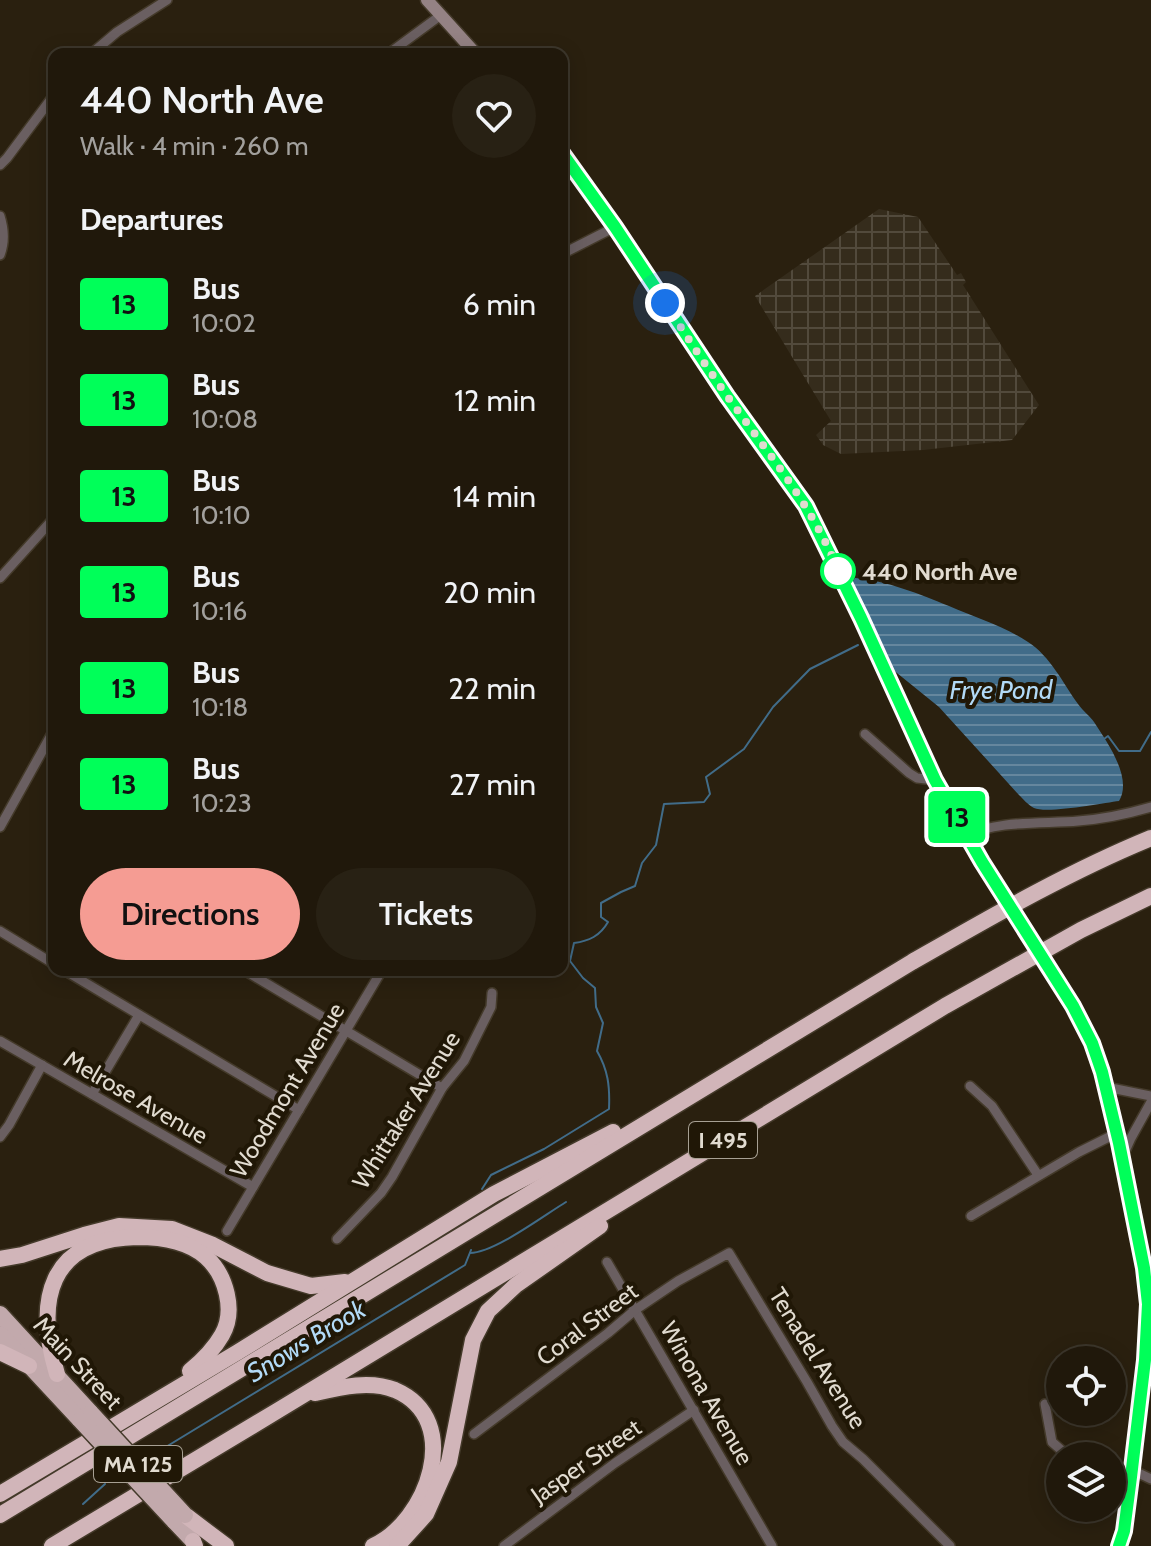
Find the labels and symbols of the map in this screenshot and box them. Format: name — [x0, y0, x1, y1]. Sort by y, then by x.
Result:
your location — [645, 283, 685, 323]
marker: 440 North Ave — [821, 554, 855, 588]
place label: 440 North Ave — [862, 557, 1017, 586]
water label: Frye Pond — [949, 674, 1054, 706]
line badge: 13 — [921, 791, 993, 843]
street label: Woodmont Avenue — [223, 997, 351, 1183]
street label: Whittaker Avenue — [346, 1026, 466, 1194]
street label: Melrose Avenue — [59, 1044, 213, 1150]
road number: I 495 — [689, 1122, 757, 1158]
street label: Coral Street — [531, 1277, 643, 1371]
street label: Tenadel Avenue — [763, 1282, 873, 1434]
water label: Snows Brook — [241, 1293, 372, 1389]
street label: Main Street — [28, 1311, 128, 1415]
street label: Winona Avenue — [654, 1316, 760, 1470]
street label: Jasper Street — [525, 1413, 647, 1510]
road number: MA 125 — [94, 1446, 182, 1482]

